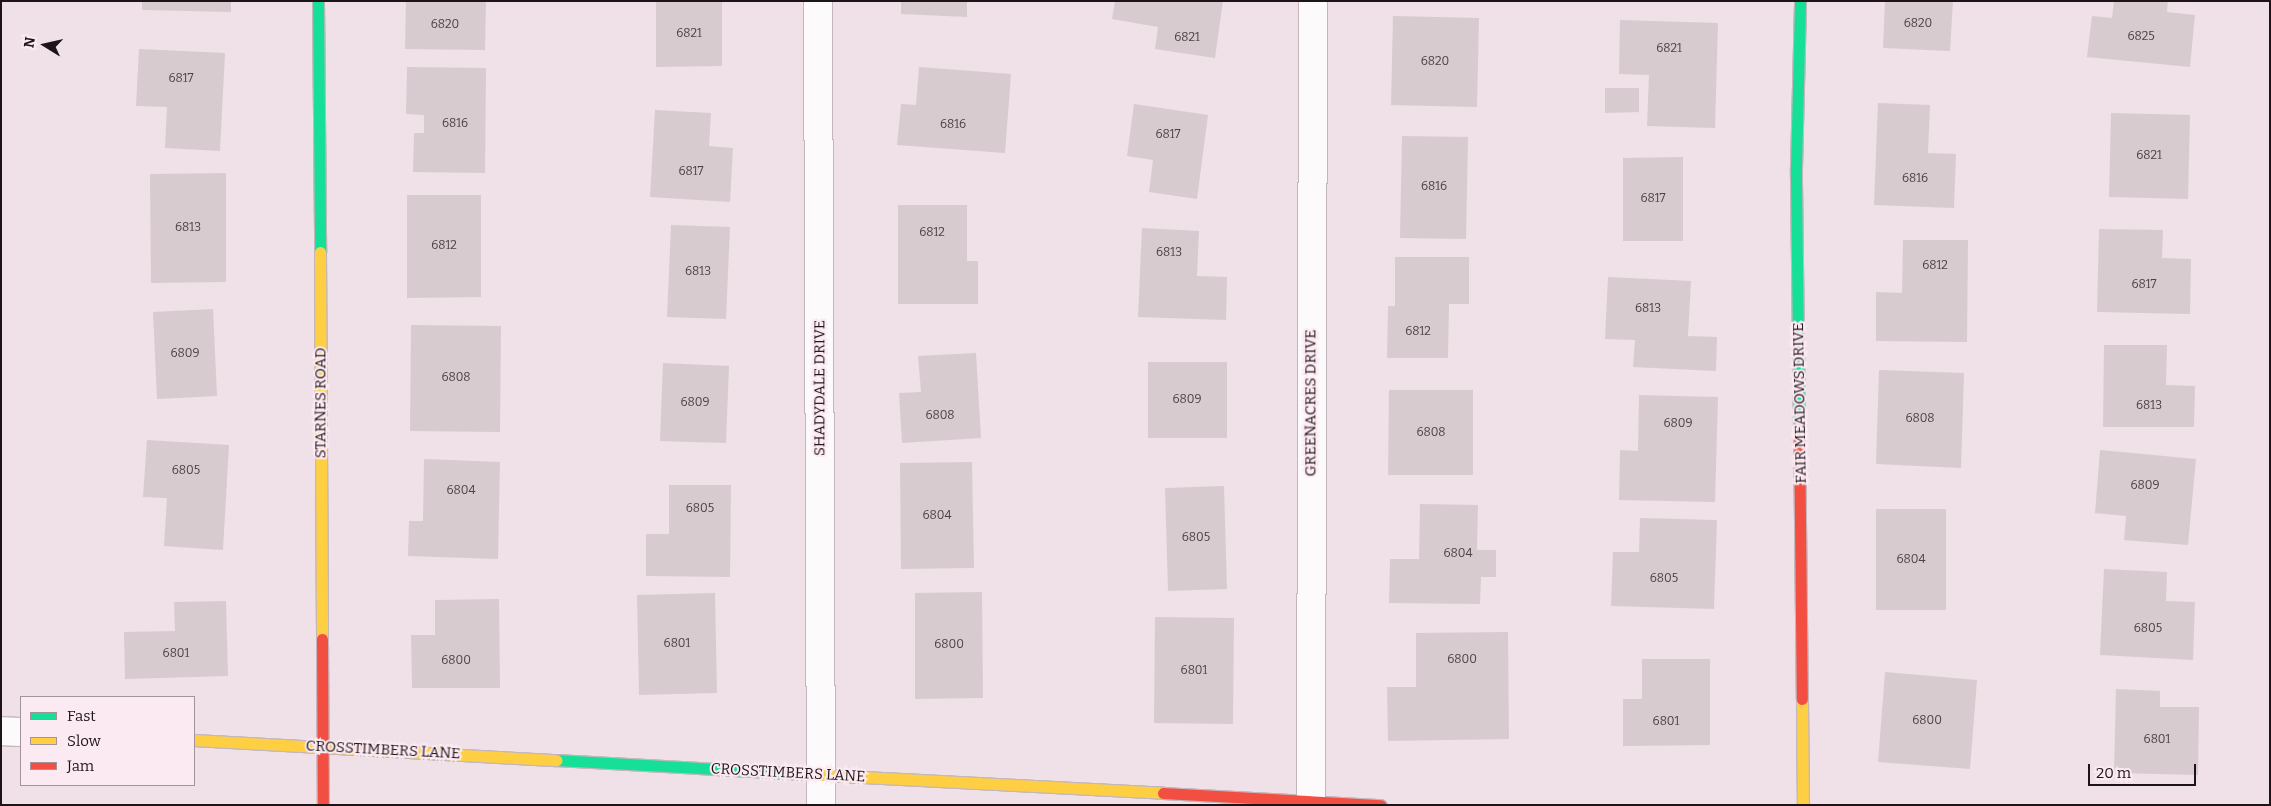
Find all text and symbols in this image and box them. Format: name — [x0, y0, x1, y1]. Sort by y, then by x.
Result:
house number: 6820 — [1904, 17, 1932, 31]
house number: 6820 — [431, 18, 459, 32]
north arrow — [20, 20, 70, 70]
house number: 6821 — [676, 27, 702, 41]
house number: 6825 — [2127, 30, 2155, 44]
house number: 6821 — [1174, 31, 1200, 45]
text: N — [20, 36, 39, 49]
house number: 6821 — [1656, 42, 1682, 56]
house number: 6820 — [1421, 55, 1449, 69]
house number: 6817 — [168, 72, 194, 86]
house number: 6816 — [442, 117, 468, 131]
house number: 6816 — [940, 118, 966, 132]
house number: 6817 — [1155, 128, 1181, 142]
house number: 6821 — [2136, 149, 2162, 163]
house number: 6817 — [678, 165, 704, 179]
house number: 6816 — [1902, 172, 1928, 186]
house number: 6816 — [1421, 180, 1447, 194]
house number: 6817 — [1640, 192, 1666, 206]
house number: 6813 — [175, 221, 201, 235]
house number: 6812 — [919, 226, 945, 240]
house number: 6812 — [431, 239, 457, 253]
house number: 6813 — [1156, 246, 1182, 260]
house number: 6812 — [1922, 259, 1948, 273]
house number: 6813 — [685, 265, 711, 279]
house number: 6817 — [2131, 278, 2157, 292]
house number: 6813 — [1635, 302, 1661, 316]
street label: SHADYDALE DRIVE — [811, 320, 829, 456]
street label: FAIR MEADOWS DRIVE — [1790, 322, 1810, 484]
house number: 6812 — [1405, 325, 1431, 339]
street label: GREENACRES DRIVE — [1302, 330, 1320, 476]
house number: 6809 — [171, 347, 199, 361]
street label: STARNES ROAD — [312, 348, 330, 458]
house number: 6808 — [441, 371, 471, 385]
house number: 6809 — [1173, 393, 1201, 407]
house number: 6809 — [681, 396, 709, 410]
house number: 6813 — [2136, 399, 2162, 413]
house number: 6808 — [925, 409, 955, 423]
house number: 6808 — [1905, 412, 1935, 426]
house number: 6809 — [1664, 417, 1692, 431]
house number: 6808 — [1416, 426, 1446, 440]
house number: 6805 — [172, 464, 200, 478]
house number: 6809 — [2131, 479, 2159, 493]
house number: 6804 — [447, 484, 475, 498]
house number: 6805 — [686, 502, 714, 516]
house number: 6804 — [923, 509, 951, 523]
house number: 6805 — [1182, 531, 1210, 545]
house number: 6804 — [1444, 547, 1472, 561]
house number: 6804 — [1897, 553, 1925, 567]
house number: 6805 — [1650, 572, 1678, 586]
house number: 6805 — [2134, 622, 2162, 636]
house number: 6801 — [664, 637, 690, 651]
house number: 6800 — [934, 638, 964, 652]
house number: 6801 — [163, 647, 189, 661]
house number: 6800 — [1447, 653, 1477, 667]
house number: 6800 — [441, 654, 471, 668]
house number: 6801 — [1181, 664, 1207, 678]
legend — [20, 696, 195, 786]
text: Fast — [67, 707, 96, 725]
house number: 6800 — [1912, 714, 1942, 728]
house number: 6801 — [1653, 715, 1679, 729]
text: Slow — [67, 732, 101, 750]
house number: 6801 — [2144, 733, 2170, 747]
street label: CROSSTIMBERS LANE — [305, 737, 461, 763]
scale bar — [2091, 754, 2198, 786]
text: Jam — [67, 757, 94, 775]
street label: CROSSTIMBERS LANE — [710, 760, 866, 786]
text: 20 m — [2096, 764, 2131, 782]

